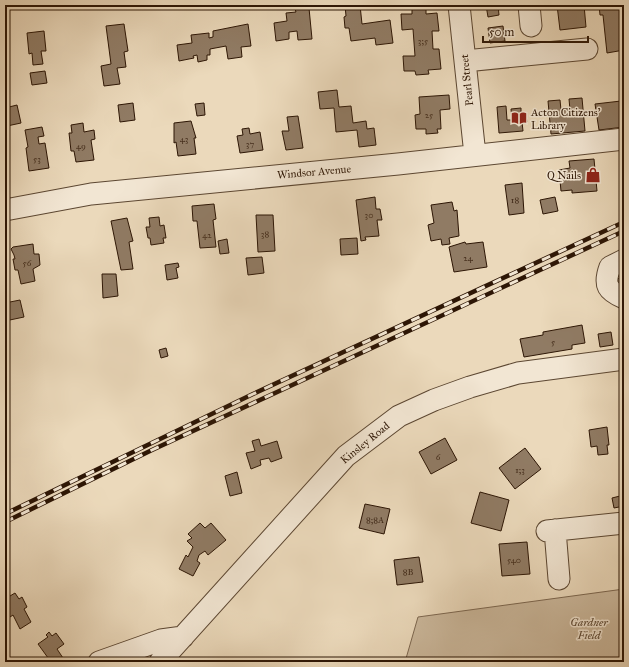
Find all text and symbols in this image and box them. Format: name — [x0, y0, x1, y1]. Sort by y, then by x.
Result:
scale bar — [483, 18, 588, 44]
text: 50 m — [489, 25, 514, 39]
house number: 3;5 — [418, 35, 429, 46]
street label: Pearl Street — [458, 53, 476, 107]
place label: Acton Citizens' Library — [530, 106, 601, 132]
house number: 25 — [425, 109, 434, 120]
library icon: Acton Citizens' Library — [510, 109, 528, 127]
house number: 43 — [180, 133, 189, 144]
house number: 37 — [246, 138, 254, 149]
house number: 49 — [76, 140, 86, 151]
house number: 53 — [33, 153, 41, 164]
street label: Windsor Avenue — [277, 162, 352, 182]
shop icon: Q Nails — [584, 166, 602, 184]
place label: Q Nails — [547, 169, 581, 182]
house number: 18 — [511, 194, 519, 205]
house number: 30 — [365, 209, 373, 220]
house number: 38 — [261, 228, 269, 239]
house number: 42 — [202, 229, 212, 240]
house number: 24 — [463, 252, 474, 263]
house number: 56 — [23, 257, 32, 268]
house number: 5 — [551, 336, 556, 347]
street label: Kinsley Road — [338, 419, 392, 467]
house number: 6 — [436, 451, 441, 462]
house number: 1;3 — [515, 464, 525, 475]
house number: 8;8A — [366, 514, 384, 525]
house number: 540 — [507, 554, 521, 565]
house number: 8B — [403, 566, 413, 577]
park label: Gardner Field — [570, 616, 609, 642]

